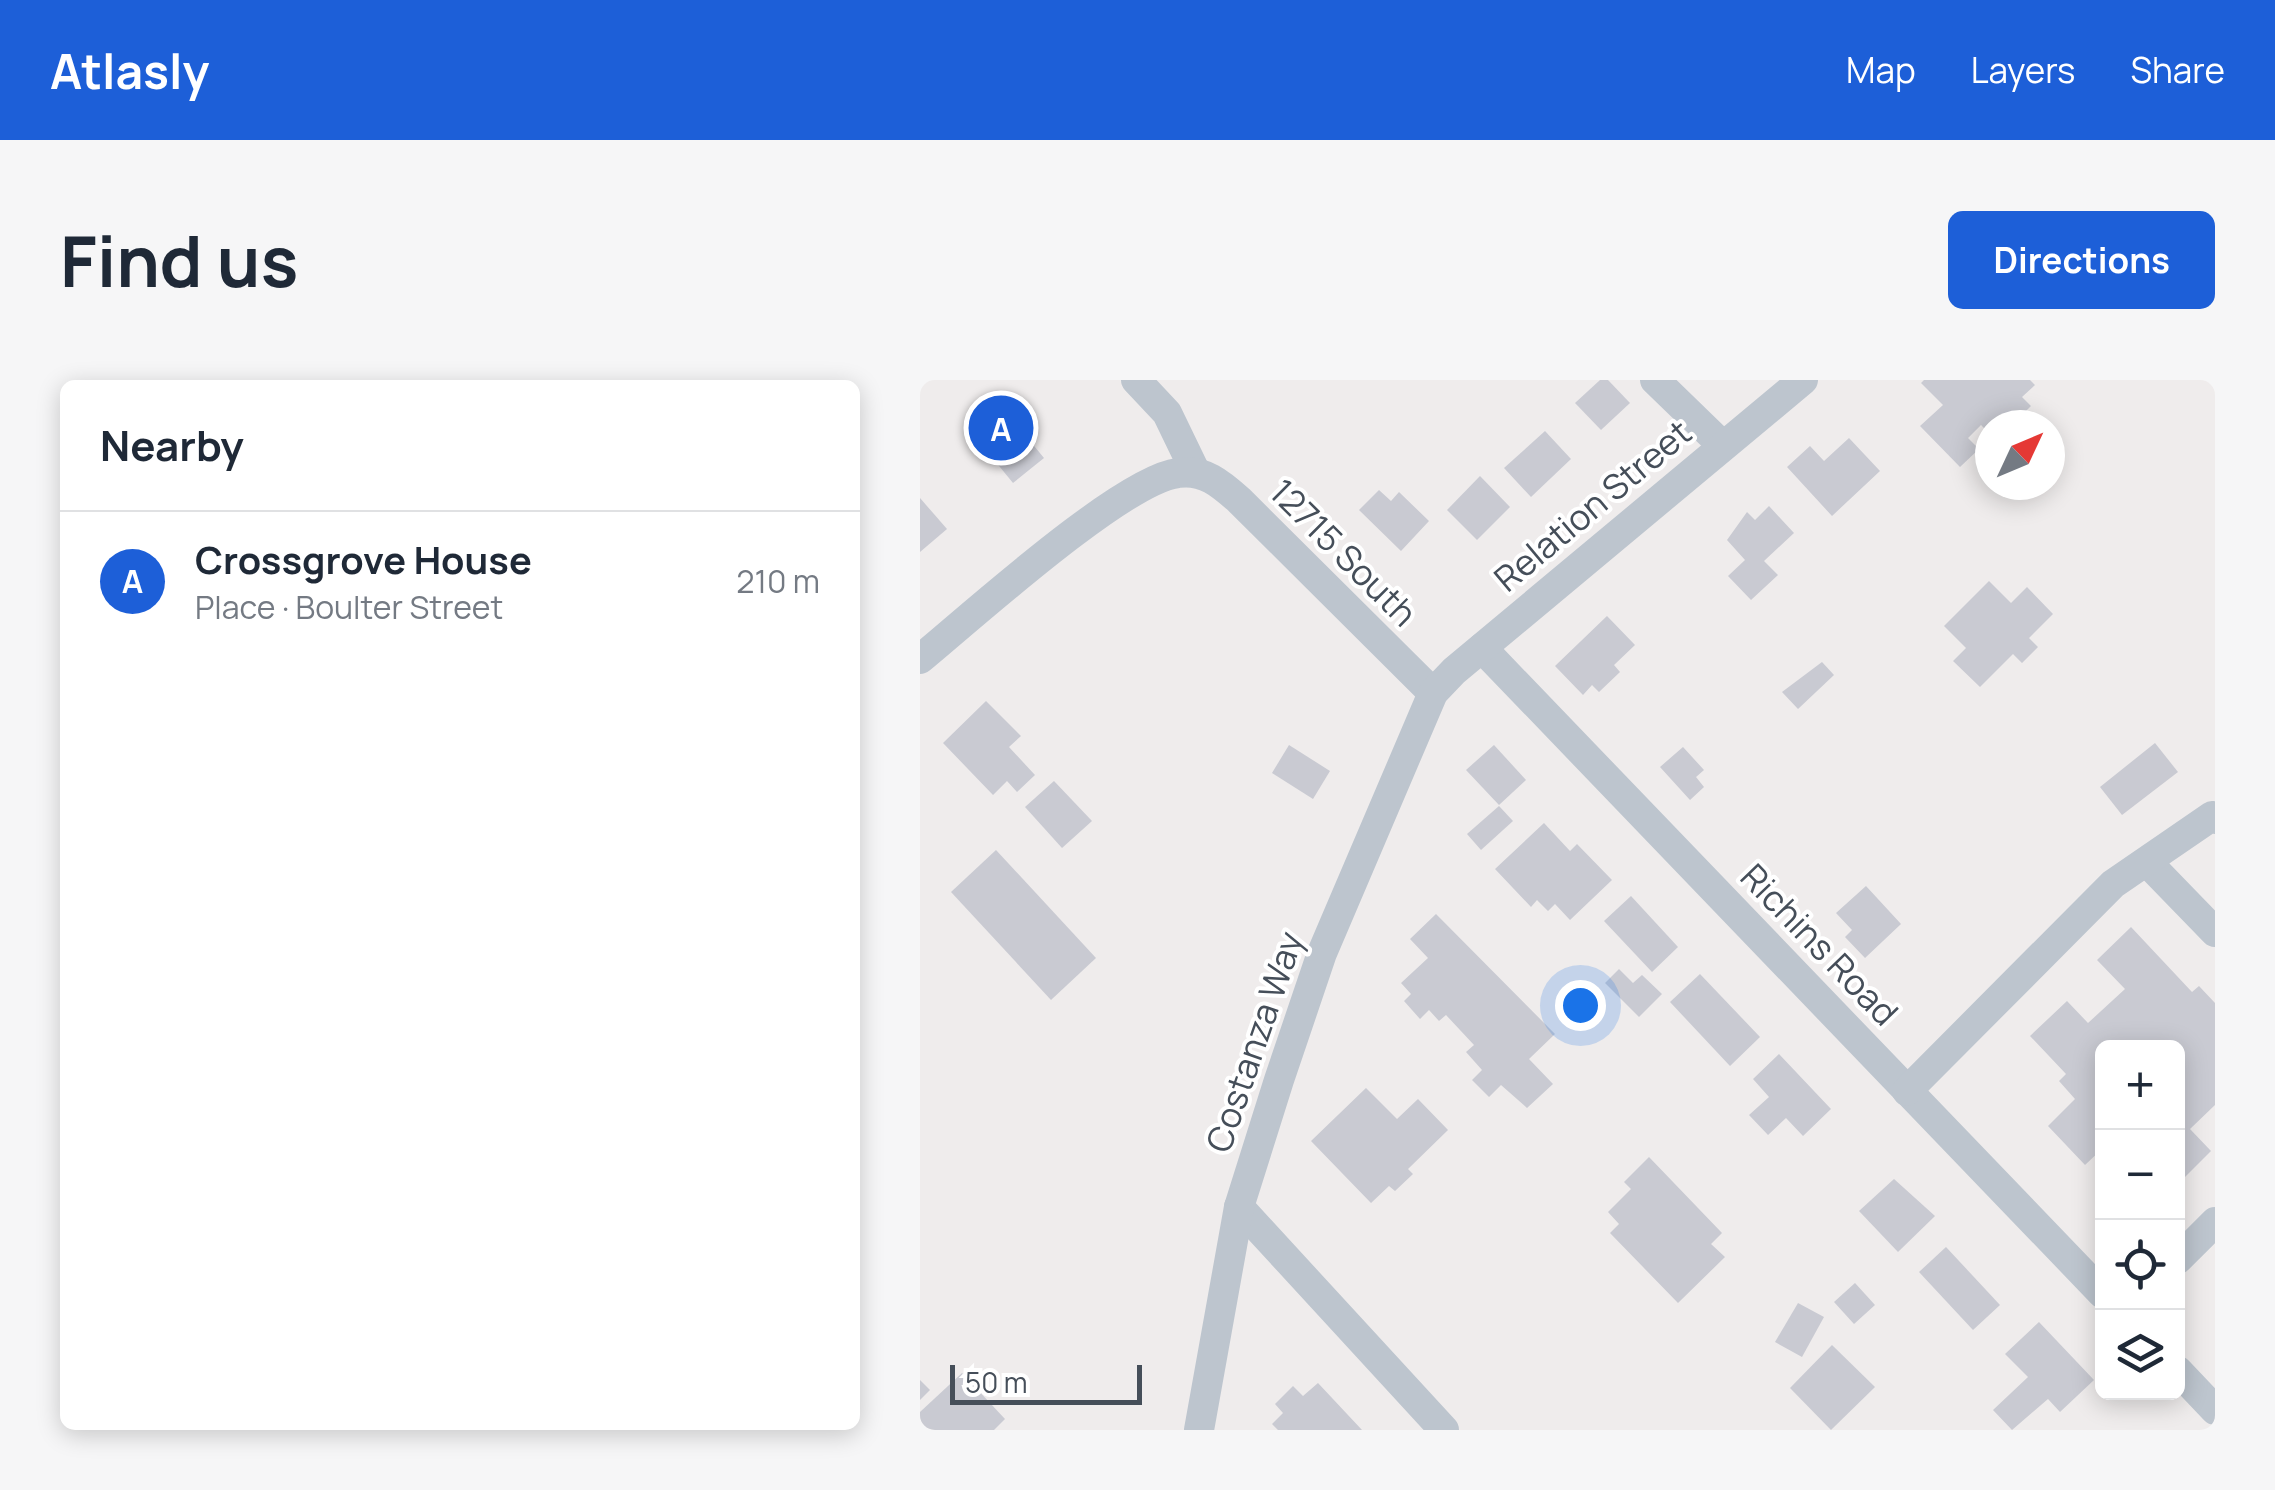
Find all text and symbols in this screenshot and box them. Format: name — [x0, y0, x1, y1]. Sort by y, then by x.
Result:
text: Atlasly — [50, 38, 209, 103]
text: Map — [1846, 46, 1916, 94]
text: Layers — [1971, 46, 2075, 94]
text: Share — [2130, 46, 2225, 94]
button: Directions — [1948, 211, 2215, 309]
text: Find us — [60, 212, 298, 308]
pin: A — [968, 390, 1034, 466]
street label: Relation Street — [1484, 409, 1701, 602]
north arrow — [1975, 410, 2065, 500]
text: Nearby — [100, 416, 244, 474]
street label: 12715 South — [1260, 468, 1428, 636]
text: Crossgrove House — [195, 533, 532, 585]
text: A — [122, 559, 143, 603]
text: 210 m — [736, 559, 820, 603]
text: Place · Boulter Street — [195, 585, 503, 629]
street label: Richins Road — [1730, 853, 1909, 1036]
street label: Costanza Way — [1194, 925, 1314, 1158]
your location — [1555, 980, 1606, 1031]
map controls — [2095, 1040, 2185, 1400]
button: + — [2095, 1040, 2185, 1130]
button: − — [2095, 1130, 2185, 1220]
button: locate — [2095, 1220, 2185, 1310]
button: layers — [2095, 1310, 2185, 1400]
scale bar — [950, 1360, 1142, 1404]
text: 50 m — [965, 1363, 1028, 1401]

